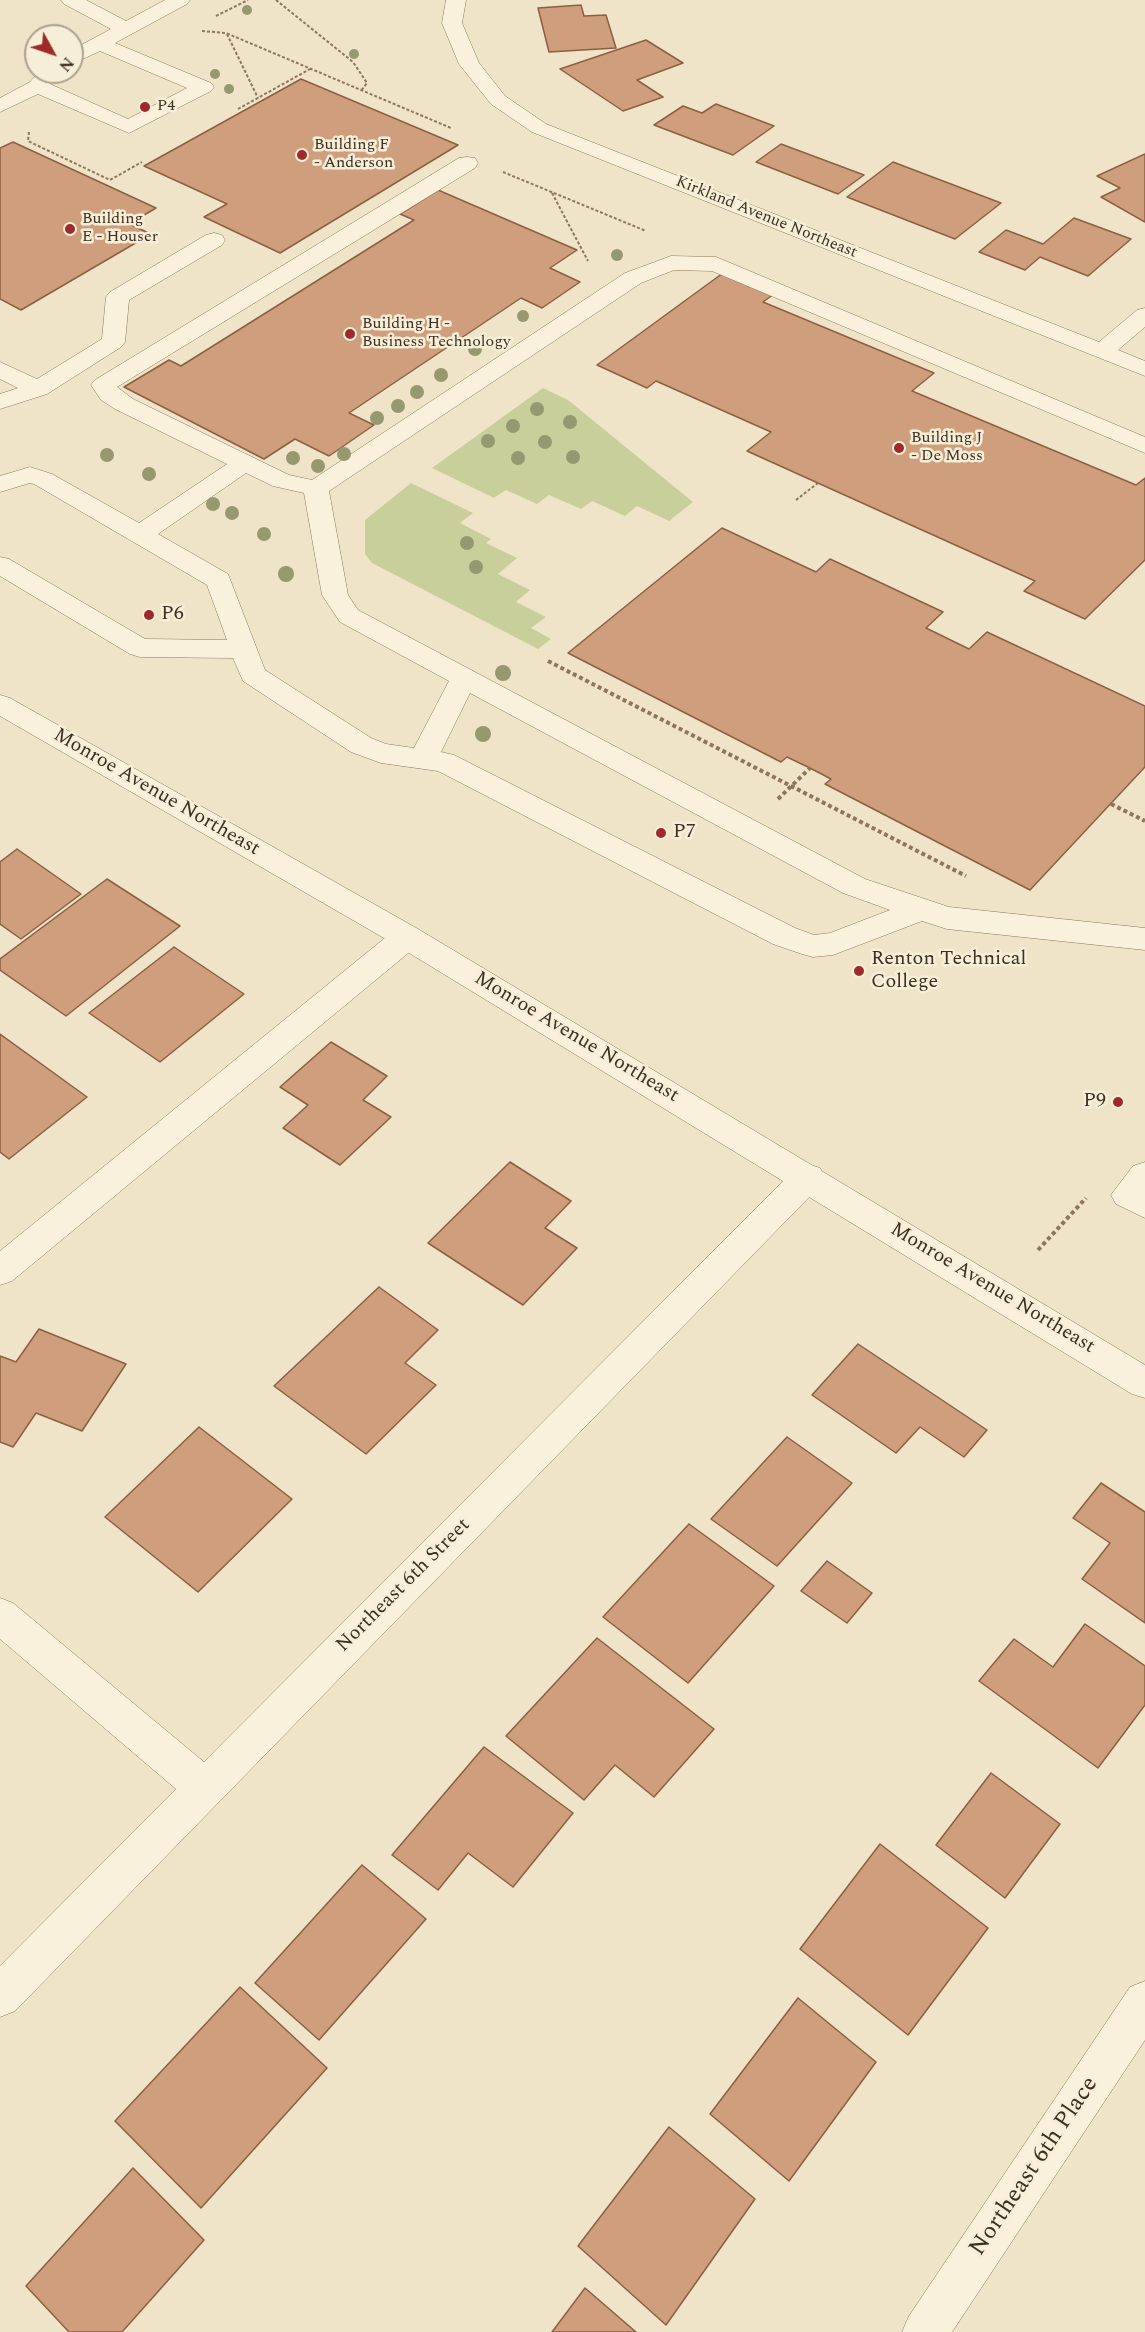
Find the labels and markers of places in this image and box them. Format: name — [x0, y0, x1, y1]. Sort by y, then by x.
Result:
place label: P4 — [157, 97, 175, 117]
marker: P4 — [138, 100, 152, 114]
place label: Building F - Anderson — [314, 136, 393, 174]
marker: Building F - Anderson — [295, 148, 309, 162]
place label: Building E - Houser — [82, 210, 158, 248]
marker: Building E - Houser — [63, 222, 77, 236]
place label: Building H - Business Technology — [362, 315, 511, 353]
marker: Building H - Business Technology — [343, 327, 357, 341]
place label: Building J - De Moss — [911, 429, 983, 467]
marker: Building J - De Moss — [892, 441, 906, 455]
place label: P6 — [161, 603, 184, 627]
marker: P6 — [142, 608, 156, 622]
place label: P7 — [673, 821, 696, 845]
marker: P7 — [654, 826, 668, 840]
place label: Renton Technical College — [871, 948, 1026, 995]
marker: Renton Technical College — [852, 964, 866, 978]
place label: P9 — [1083, 1090, 1106, 1114]
marker: P9 — [1111, 1095, 1125, 1109]

